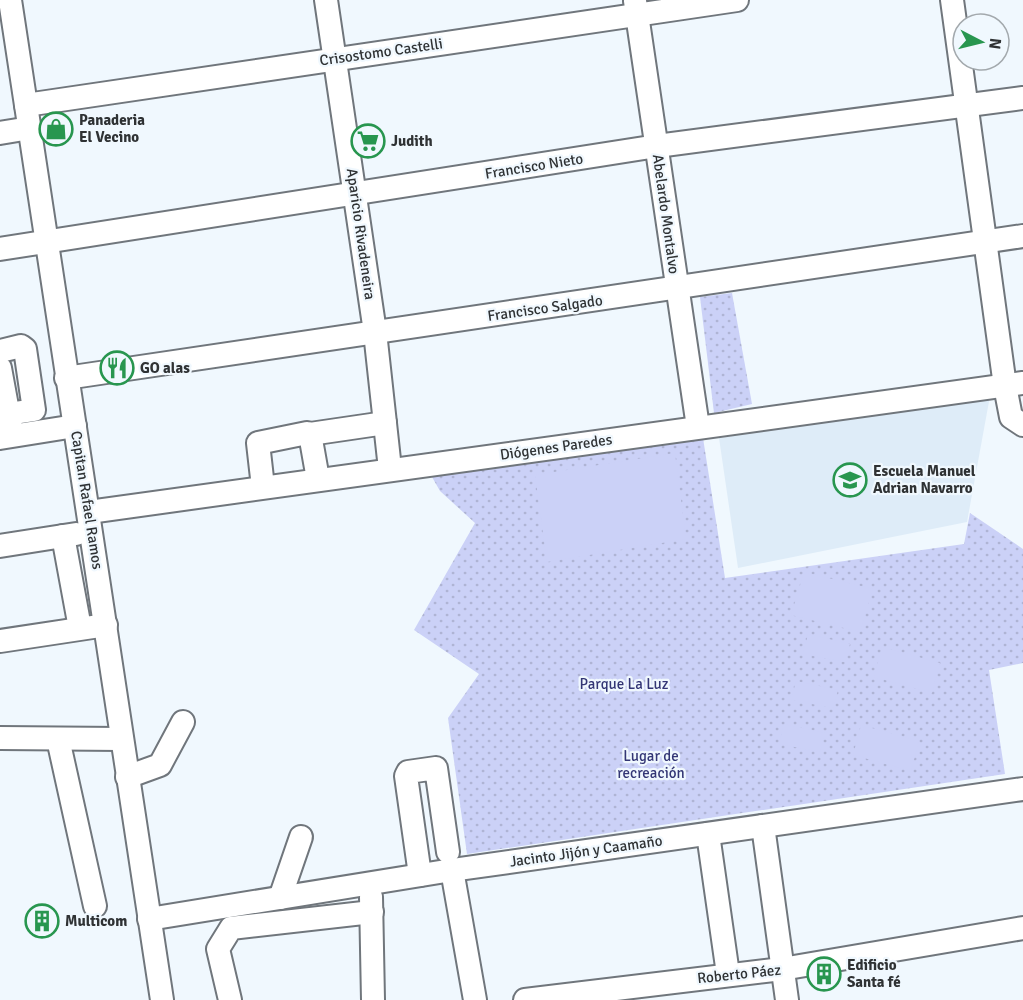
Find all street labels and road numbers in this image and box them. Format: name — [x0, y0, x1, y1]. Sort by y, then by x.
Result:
street label: Crisostomo Castelli — [318, 34, 444, 70]
street label: Francisco Nieto — [484, 149, 585, 183]
street label: Abelardo Montalvo — [649, 153, 683, 275]
street label: Aparicio Rivadeneira — [343, 167, 379, 301]
street label: Francisco Salgado — [486, 291, 604, 325]
street label: Capitan Rafael Ramos — [67, 429, 107, 571]
street label: Diógenes Paredes — [499, 430, 614, 464]
street label: Jacinto Jijón y Caamaño — [509, 831, 664, 871]
street label: Roberto Páez — [696, 961, 782, 987]

